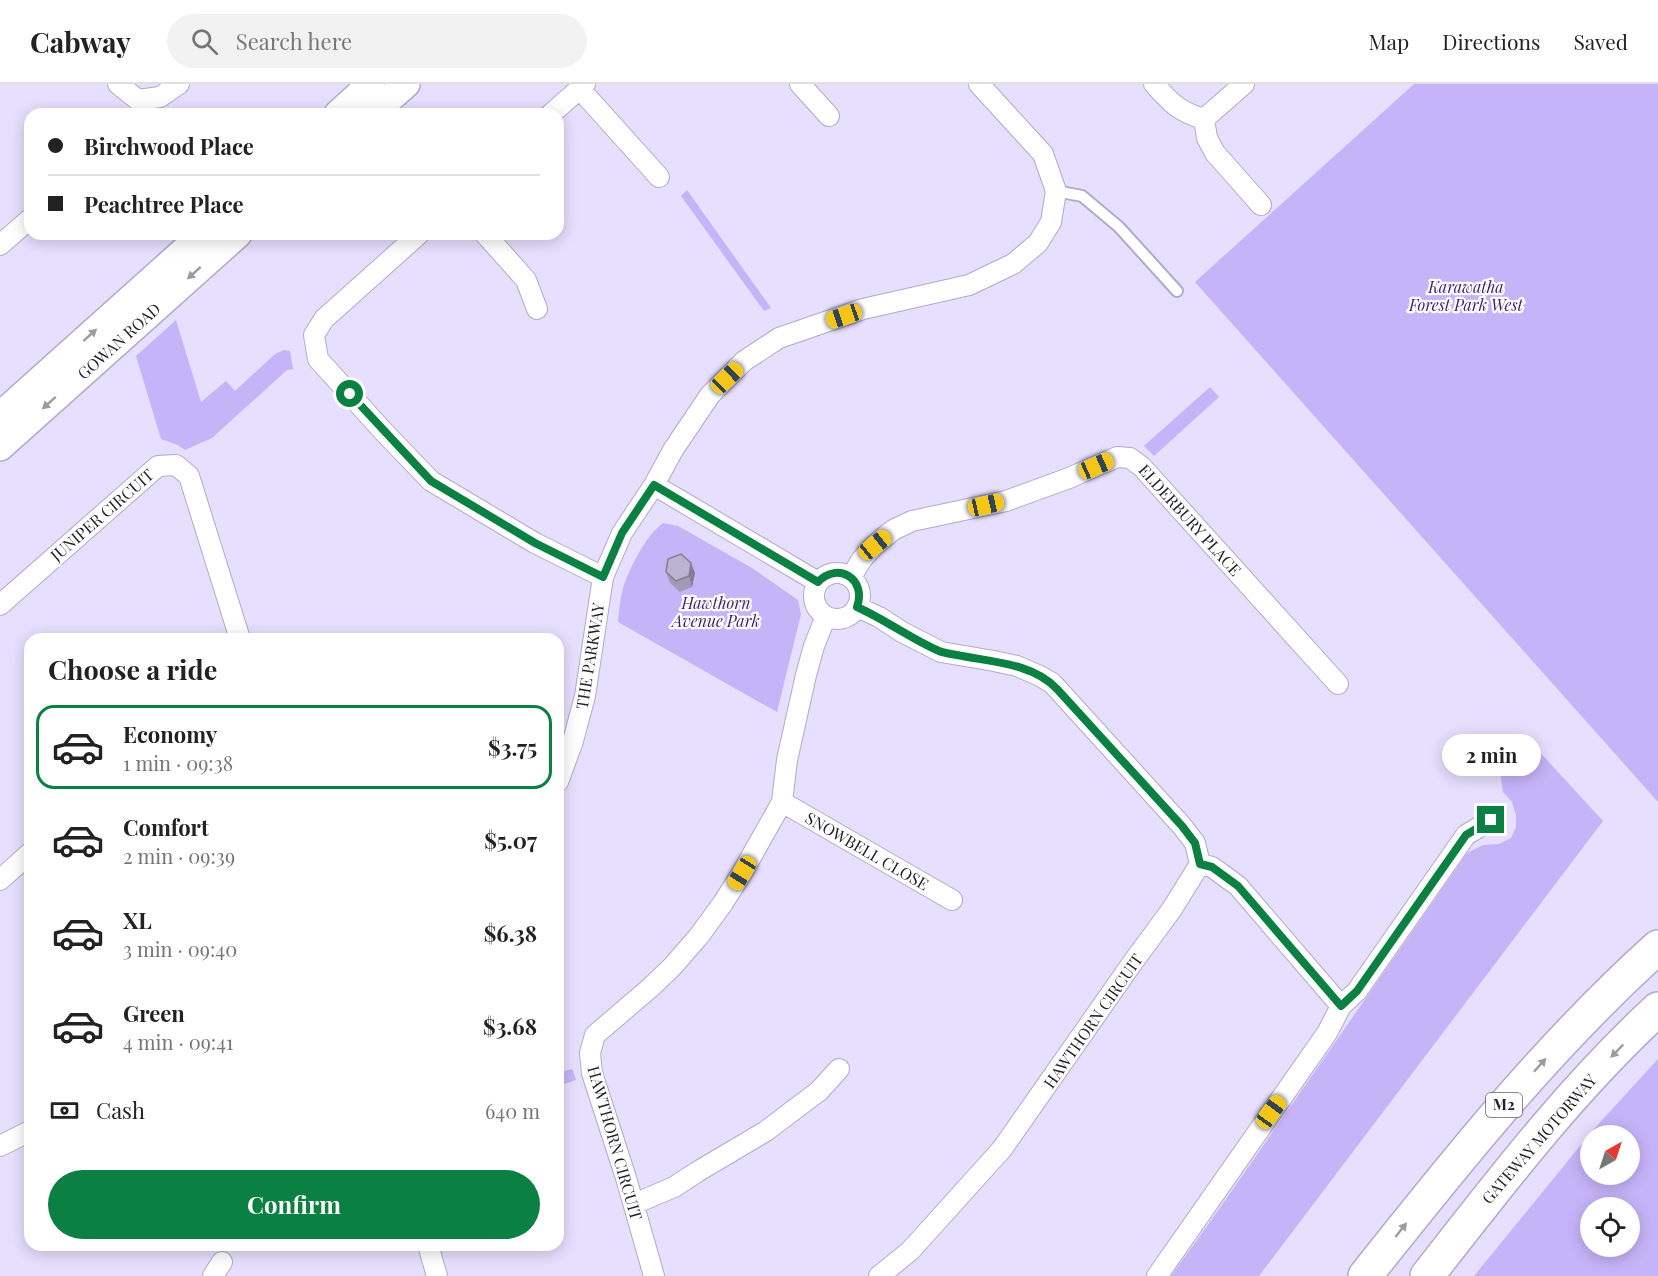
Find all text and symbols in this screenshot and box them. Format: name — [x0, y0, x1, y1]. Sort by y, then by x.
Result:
search box — [167, 14, 587, 68]
text: Cabway — [30, 23, 131, 60]
icon: search — [188, 25, 221, 58]
text: Search here — [236, 26, 352, 56]
text: Map — [1368, 27, 1409, 55]
text: Directions — [1442, 27, 1540, 55]
text: Saved — [1573, 27, 1628, 55]
text: Birchwood Place — [84, 131, 254, 161]
text: Peachtree Place — [84, 189, 244, 219]
one-way arrow — [187, 266, 202, 280]
park label: Karawatha Forest Park West — [1408, 276, 1524, 315]
street label: GOWAN ROAD — [73, 298, 165, 384]
car — [824, 302, 864, 330]
one-way arrow — [82, 329, 97, 342]
car — [708, 359, 746, 397]
route start — [336, 380, 363, 407]
one-way arrow — [42, 396, 57, 409]
car — [1076, 450, 1116, 482]
street label: ELDERBURY PLACE — [1135, 459, 1246, 580]
street label: JUNIPER CIRCUIT — [45, 464, 158, 566]
car — [966, 492, 1006, 518]
car — [855, 527, 895, 563]
park label: Hawthorn Avenue Park — [670, 592, 760, 631]
street label: THE PARKWAY — [571, 601, 608, 711]
text: Choose a ride — [48, 651, 217, 687]
text: Economy — [123, 719, 217, 749]
icon: car — [51, 720, 105, 774]
text: $3.75 — [488, 732, 537, 762]
callout: 2 min — [1442, 733, 1540, 775]
text: 2 min — [1466, 741, 1517, 768]
text: 1 min · 09:38 — [123, 749, 233, 776]
route end — [1477, 806, 1504, 833]
street label: SNOWBELL CLOSE — [802, 807, 933, 894]
text: Comfort — [123, 812, 209, 842]
icon: car — [51, 813, 105, 867]
text: $5.07 — [484, 825, 537, 855]
text: 2 min · 09:39 — [123, 842, 235, 869]
car — [725, 853, 759, 893]
text: XL — [123, 905, 152, 935]
icon: car — [51, 906, 105, 960]
text: $6.38 — [484, 918, 537, 948]
text: 3 min · 09:40 — [123, 935, 237, 962]
street label: HAWTHORN CIRCUIT — [1038, 949, 1147, 1092]
text: Green — [123, 998, 185, 1028]
icon: car — [51, 999, 105, 1053]
text: $3.68 — [483, 1011, 537, 1041]
text: 4 min · 09:41 — [123, 1028, 233, 1055]
one-way arrow — [1610, 1043, 1624, 1057]
one-way arrow — [1533, 1057, 1547, 1072]
street label: HAWTHORN CIRCUIT — [583, 1063, 648, 1222]
street label: GATEWAY MOTORWAY — [1477, 1069, 1601, 1208]
car — [1253, 1092, 1289, 1132]
road number: M2 — [1486, 1093, 1522, 1117]
icon: cash — [48, 1094, 81, 1127]
text: Cash — [96, 1095, 145, 1125]
text: 640 m — [485, 1097, 540, 1124]
north arrow — [1580, 1125, 1640, 1185]
map controls — [1580, 1125, 1640, 1257]
button: Confirm — [48, 1170, 540, 1239]
button: locate — [1580, 1197, 1640, 1257]
one-way arrow — [1395, 1222, 1408, 1238]

